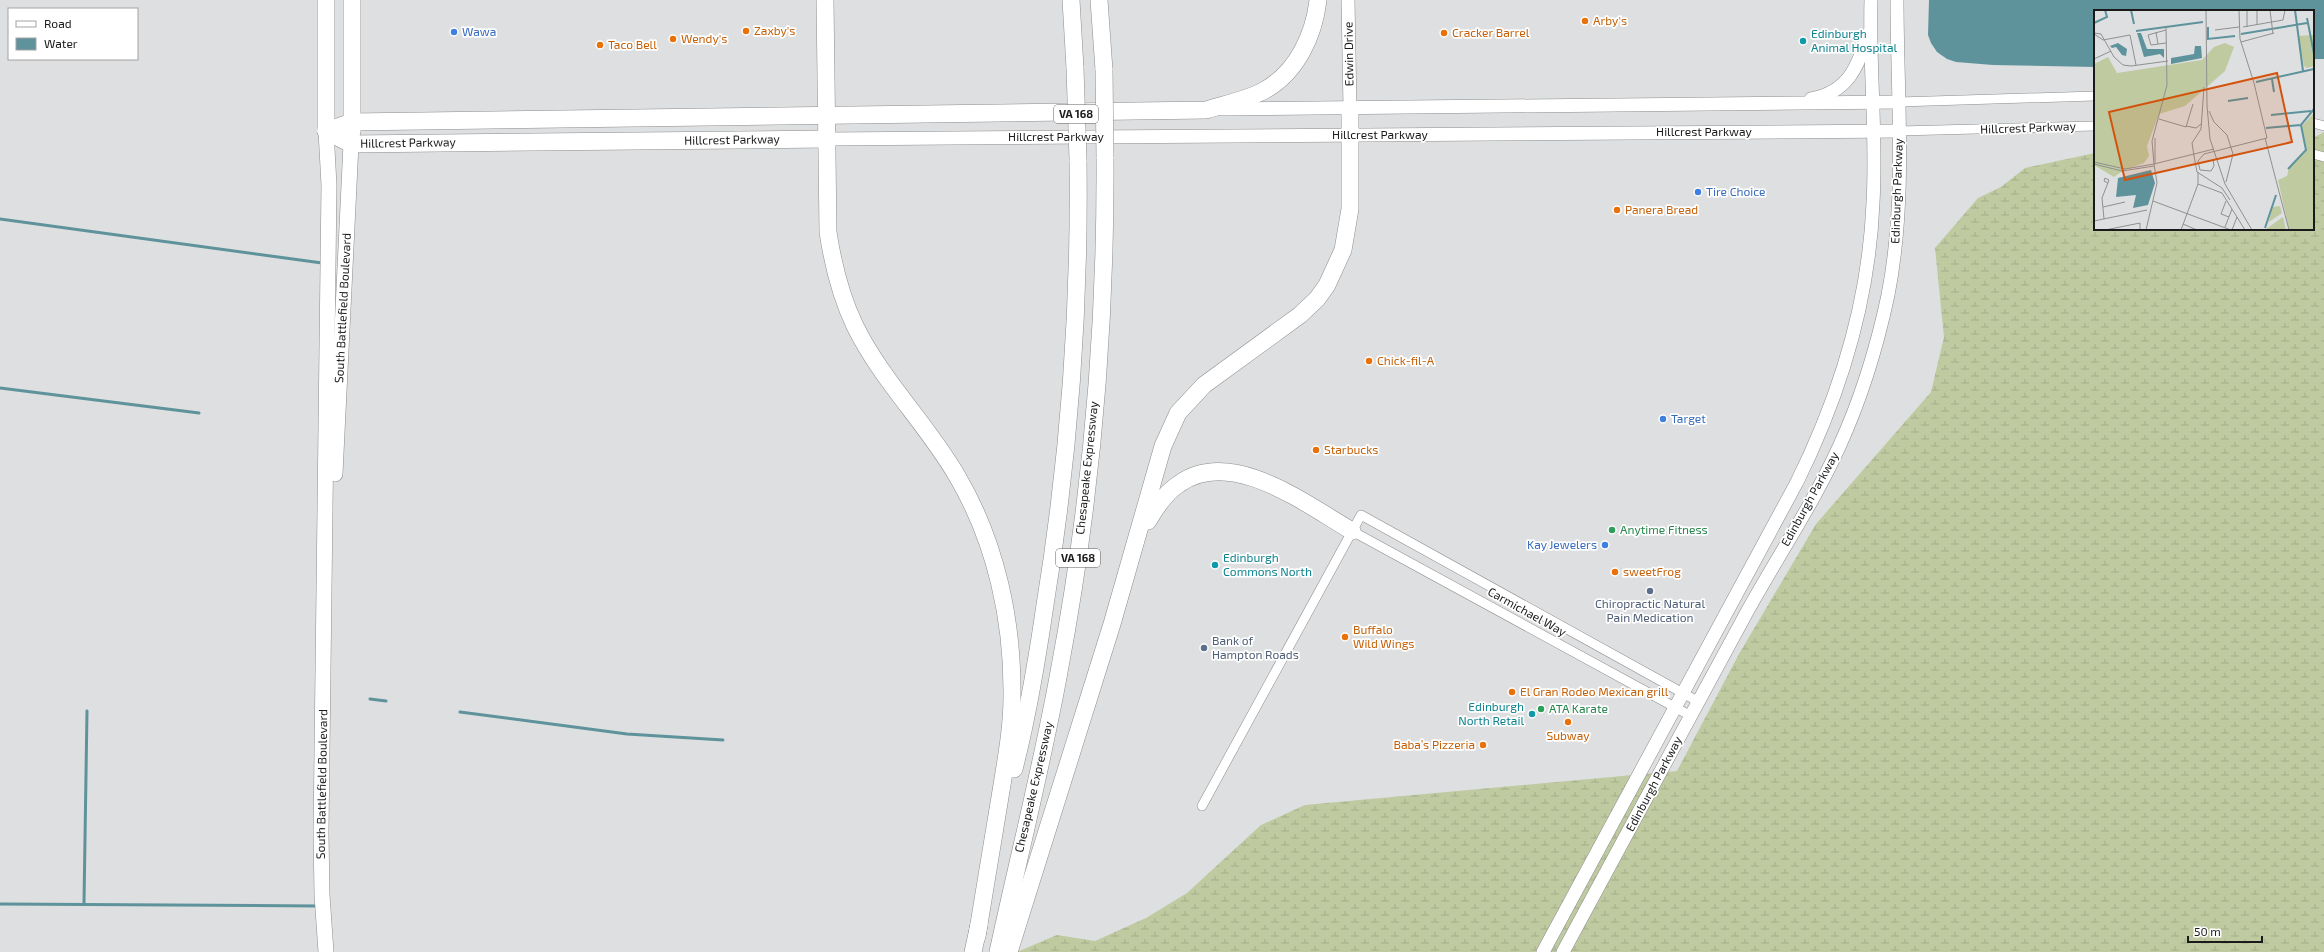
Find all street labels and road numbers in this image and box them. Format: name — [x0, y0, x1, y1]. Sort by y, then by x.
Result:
street label: Edwin Drive — [1340, 22, 1356, 86]
road number: VA 168 — [1054, 105, 1098, 123]
street label: Hillcrest Parkway — [1980, 118, 2077, 136]
street label: Hillcrest Parkway — [1656, 124, 1753, 138]
street label: Hillcrest Parkway — [1332, 127, 1429, 141]
street label: Hillcrest Parkway — [1008, 129, 1105, 143]
street label: Hillcrest Parkway — [684, 131, 781, 147]
street label: Hillcrest Parkway — [360, 134, 457, 150]
street label: Edinburgh Parkway — [1887, 137, 1905, 244]
street label: South Battlefield Boulevard — [331, 233, 353, 383]
street label: Chesapeake Expressway — [1072, 400, 1100, 535]
street label: Edinburgh Parkway — [1777, 448, 1841, 548]
road number: VA 168 — [1056, 549, 1100, 567]
street label: Carmichael Way — [1486, 584, 1570, 639]
street label: South Battlefield Boulevard — [313, 709, 329, 859]
street label: Chesapeake Expressway — [1011, 719, 1055, 854]
street label: Edinburgh Parkway — [1622, 733, 1684, 833]

